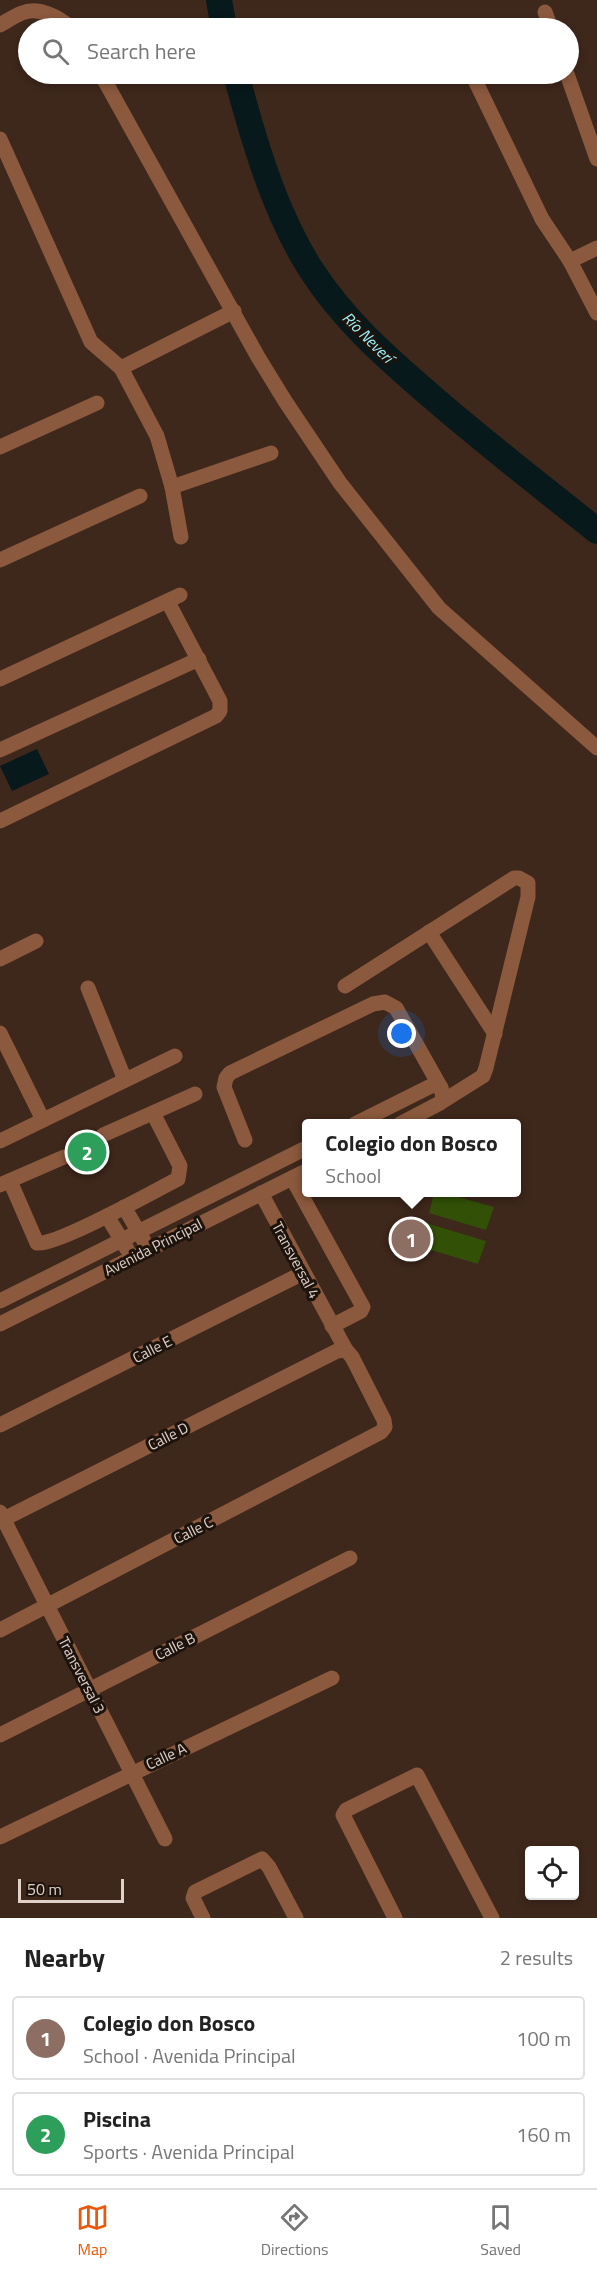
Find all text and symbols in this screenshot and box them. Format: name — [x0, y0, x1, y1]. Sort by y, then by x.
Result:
search box — [18, 18, 579, 84]
text: Search here — [87, 34, 196, 68]
icon: search — [39, 35, 72, 68]
water label: Río Neverí — [337, 306, 402, 371]
your location — [387, 1019, 416, 1048]
popup — [302, 1119, 521, 1197]
text: Colegio don Bosco — [325, 1126, 498, 1160]
pin: 2 — [68, 1130, 106, 1174]
text: School — [325, 1160, 381, 1191]
street label: Avenida Principal — [100, 1212, 206, 1282]
pin: 1 — [392, 1216, 430, 1262]
street label: Transversal 4 — [266, 1218, 326, 1302]
street label: Calle E — [128, 1329, 176, 1369]
street label: Calle D — [144, 1416, 192, 1456]
street label: Calle C — [169, 1510, 217, 1550]
street label: Calle B — [151, 1626, 199, 1666]
street label: Transversal 3 — [53, 1632, 111, 1718]
street label: Calle A — [142, 1737, 190, 1775]
map controls — [525, 1846, 579, 1900]
button: locate — [525, 1846, 579, 1900]
scale bar — [18, 1876, 124, 1904]
text: 50 m — [27, 1877, 62, 1901]
text: Nearby — [24, 1938, 105, 1977]
text: 2 results — [500, 1942, 573, 1973]
text: Colegio don Bosco — [83, 2006, 255, 2040]
text: 1 — [40, 2023, 51, 2054]
text: 100 m — [516, 2023, 571, 2054]
text: School · Avenida Principal — [83, 2040, 296, 2071]
text: Piscina — [83, 2102, 151, 2136]
text: 2 — [40, 2119, 51, 2150]
text: 160 m — [516, 2119, 571, 2150]
text: Sports · Avenida Principal — [83, 2136, 295, 2167]
tab: Map — [76, 2201, 109, 2261]
tab: Directions — [261, 2201, 329, 2261]
tab: Saved — [480, 2201, 521, 2261]

